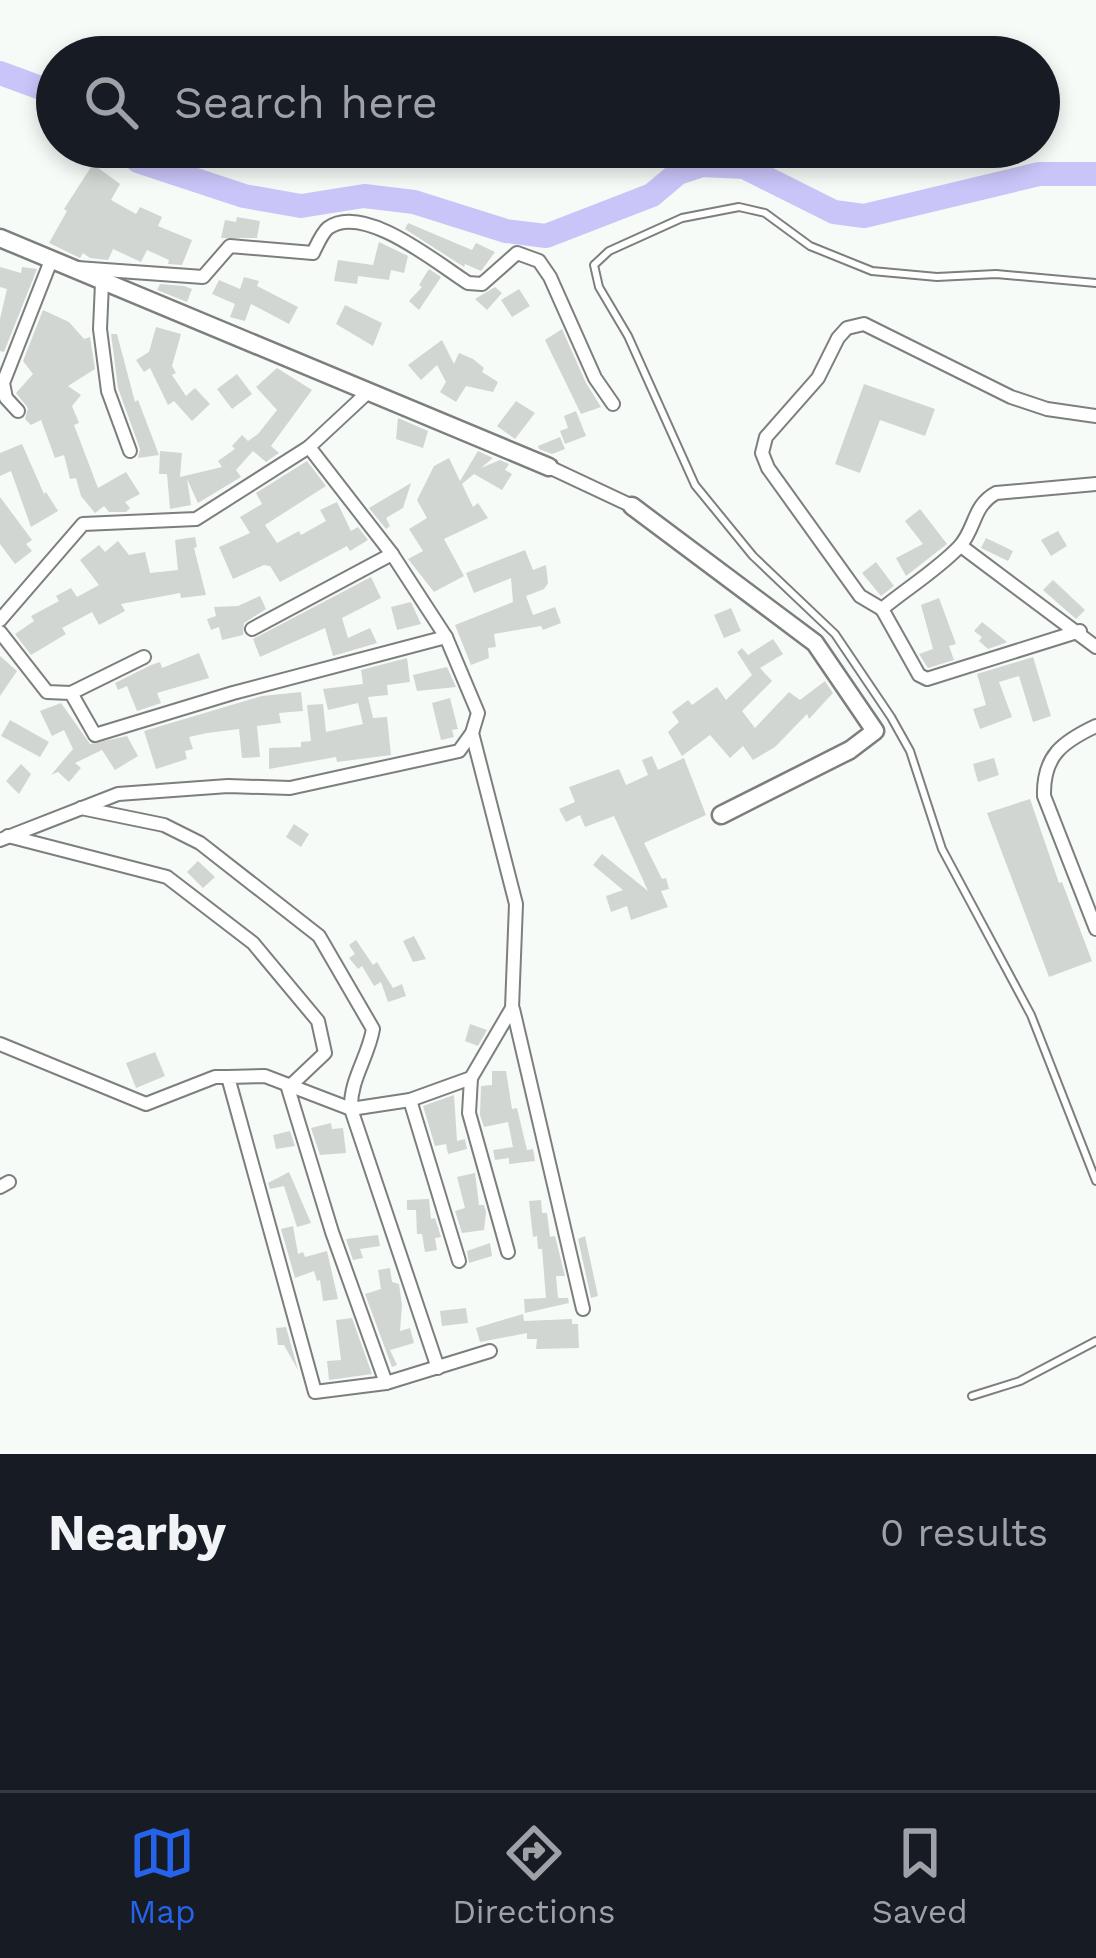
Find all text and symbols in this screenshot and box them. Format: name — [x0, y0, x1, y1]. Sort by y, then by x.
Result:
search box — [36, 36, 1060, 168]
icon: search — [78, 69, 144, 135]
text: Search here — [174, 76, 438, 129]
text: Nearby — [48, 1503, 226, 1562]
text: 0 results — [880, 1510, 1048, 1555]
tab: Map — [128, 1820, 196, 1931]
tab: Directions — [452, 1820, 615, 1931]
tab: Saved — [872, 1820, 968, 1931]

